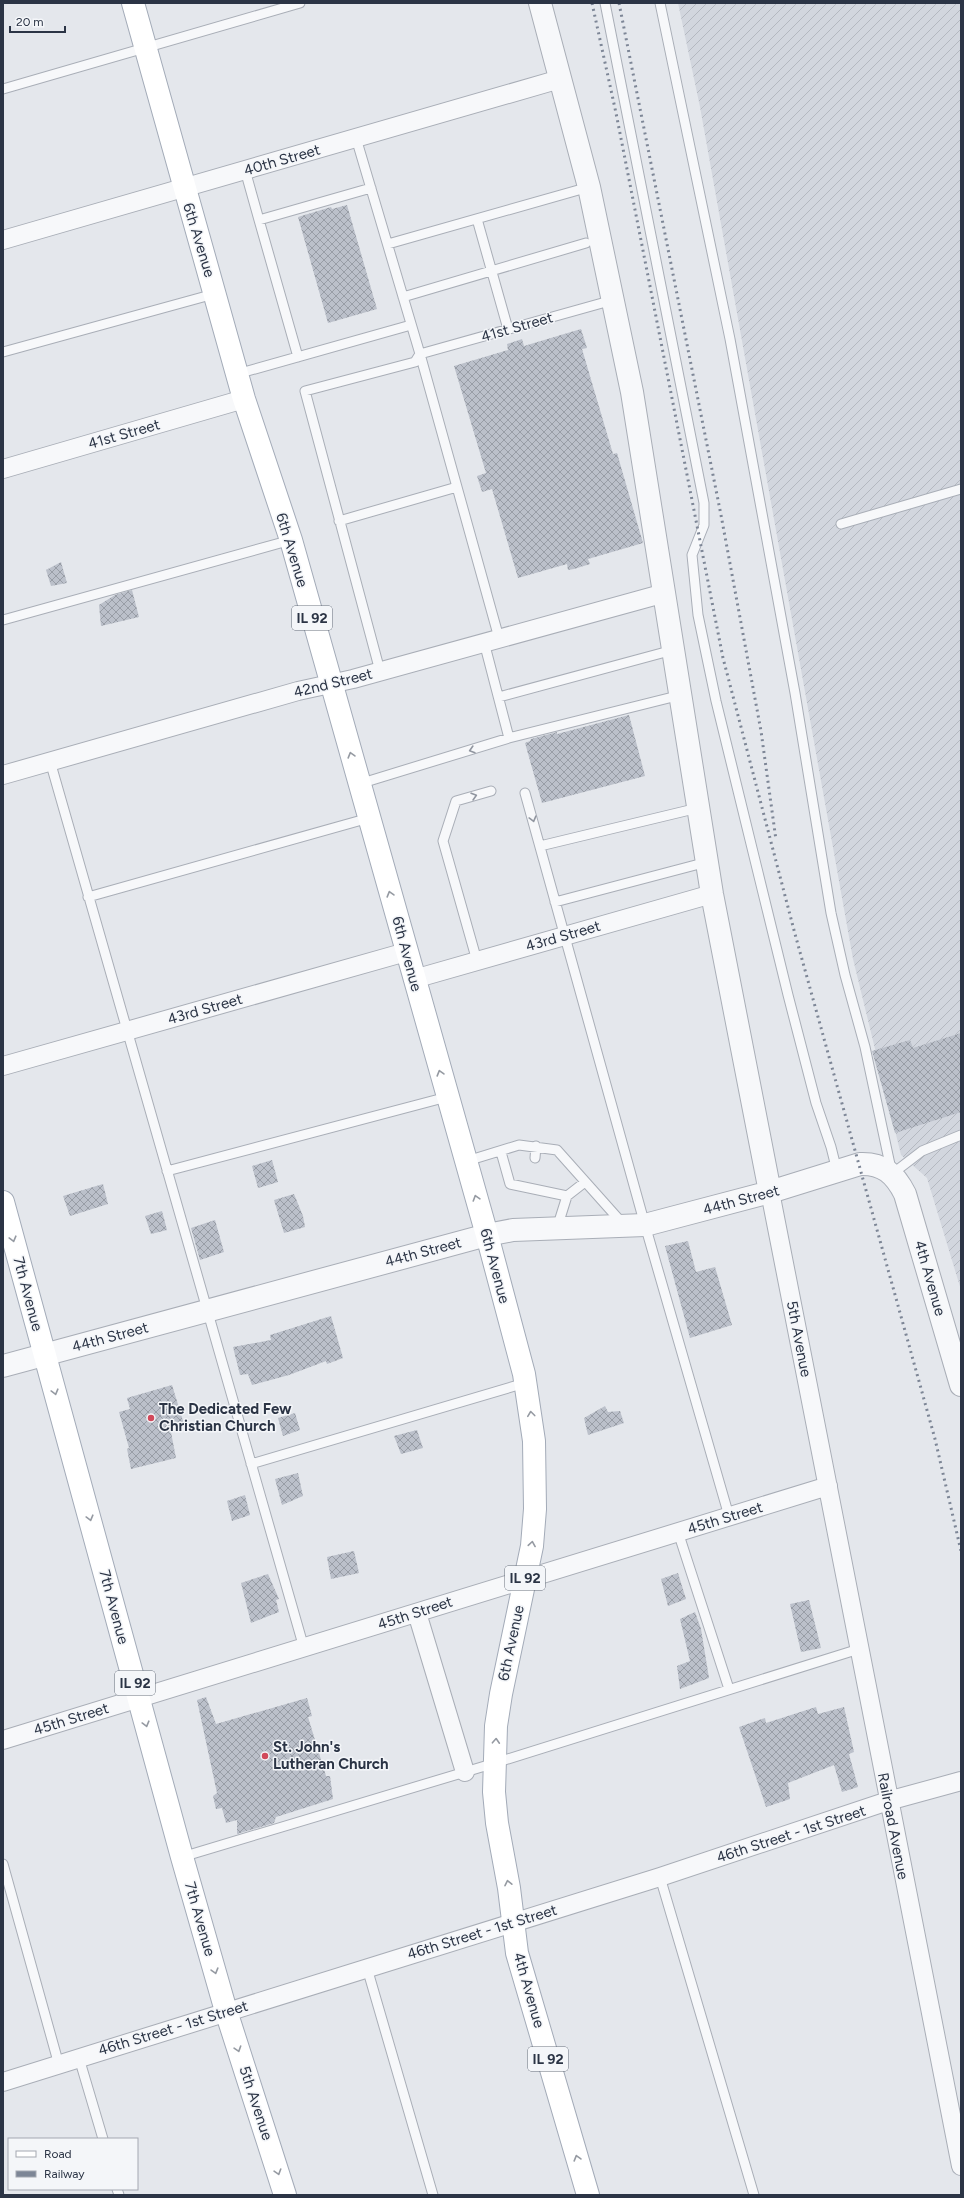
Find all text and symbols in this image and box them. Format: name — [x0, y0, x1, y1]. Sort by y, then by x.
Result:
scale bar — [10, 8, 65, 34]
text: 20 m — [16, 15, 44, 29]
street label: 40th Street — [242, 140, 323, 179]
street label: 6th Avenue — [179, 201, 219, 279]
street label: 41st Street — [479, 308, 555, 346]
street label: 41st Street — [86, 415, 162, 453]
street label: 6th Avenue — [272, 511, 312, 589]
road number: IL 92 — [292, 606, 332, 630]
street label: 42nd Street — [292, 664, 375, 701]
one-way arrow — [468, 745, 475, 754]
one-way arrow — [347, 752, 356, 759]
one-way arrow — [470, 792, 477, 801]
one-way arrow — [528, 815, 537, 822]
one-way arrow — [386, 891, 395, 898]
street label: 6th Avenue — [388, 914, 426, 994]
street label: 43rd Street — [523, 917, 603, 955]
street label: 43rd Street — [165, 990, 245, 1028]
one-way arrow — [436, 1070, 445, 1077]
street label: 44th Street — [701, 1181, 781, 1219]
one-way arrow — [472, 1195, 481, 1202]
street label: 6th Avenue — [476, 1226, 514, 1306]
street label: 44th Street — [383, 1233, 463, 1271]
one-way arrow — [8, 1236, 17, 1243]
street label: 4th Avenue — [911, 1238, 949, 1318]
street label: 7th Avenue — [9, 1255, 47, 1333]
street label: 5th Avenue — [783, 1299, 815, 1379]
street label: 44th Street — [70, 1318, 150, 1356]
one-way arrow — [51, 1389, 59, 1395]
place label: The Dedicated Few Christian Church — [159, 1400, 292, 1435]
one-way arrow — [527, 1411, 536, 1417]
marker: The Dedicated Few Christian Church — [146, 1413, 156, 1423]
street label: 45th Street — [685, 1498, 765, 1538]
one-way arrow — [85, 1514, 94, 1521]
one-way arrow — [527, 1541, 535, 1547]
road number: IL 92 — [505, 1566, 545, 1590]
street label: 7th Avenue — [95, 1568, 133, 1646]
street label: 45th Street — [375, 1592, 455, 1634]
street label: 6th Avenue — [494, 1603, 528, 1683]
road number: IL 92 — [115, 1671, 155, 1695]
street label: 45th Street — [31, 1699, 111, 1739]
one-way arrow — [142, 1721, 150, 1727]
place label: St. John's Lutheran Church — [273, 1738, 389, 1773]
one-way arrow — [491, 1738, 500, 1744]
marker: St. John's Lutheran Church — [260, 1751, 270, 1761]
street label: Railroad Avenue — [874, 1771, 912, 1881]
street label: 46th Street - 1st Street — [714, 1801, 868, 1867]
street label: 7th Avenue — [181, 1880, 219, 1958]
one-way arrow — [504, 1880, 512, 1887]
street label: 46th Street - 1st Street — [405, 1901, 559, 1963]
street label: 4th Avenue — [510, 1950, 548, 2030]
one-way arrow — [210, 1967, 218, 1974]
street label: 46th Street - 1st Street — [96, 1997, 250, 2059]
one-way arrow — [233, 2045, 242, 2052]
road number: IL 92 — [528, 2047, 568, 2071]
street label: 5th Avenue — [236, 2064, 276, 2142]
legend — [8, 2138, 138, 2190]
text: Road — [44, 2147, 72, 2161]
one-way arrow — [573, 2154, 582, 2161]
text: Railway — [44, 2167, 85, 2181]
one-way arrow — [273, 2169, 282, 2176]

